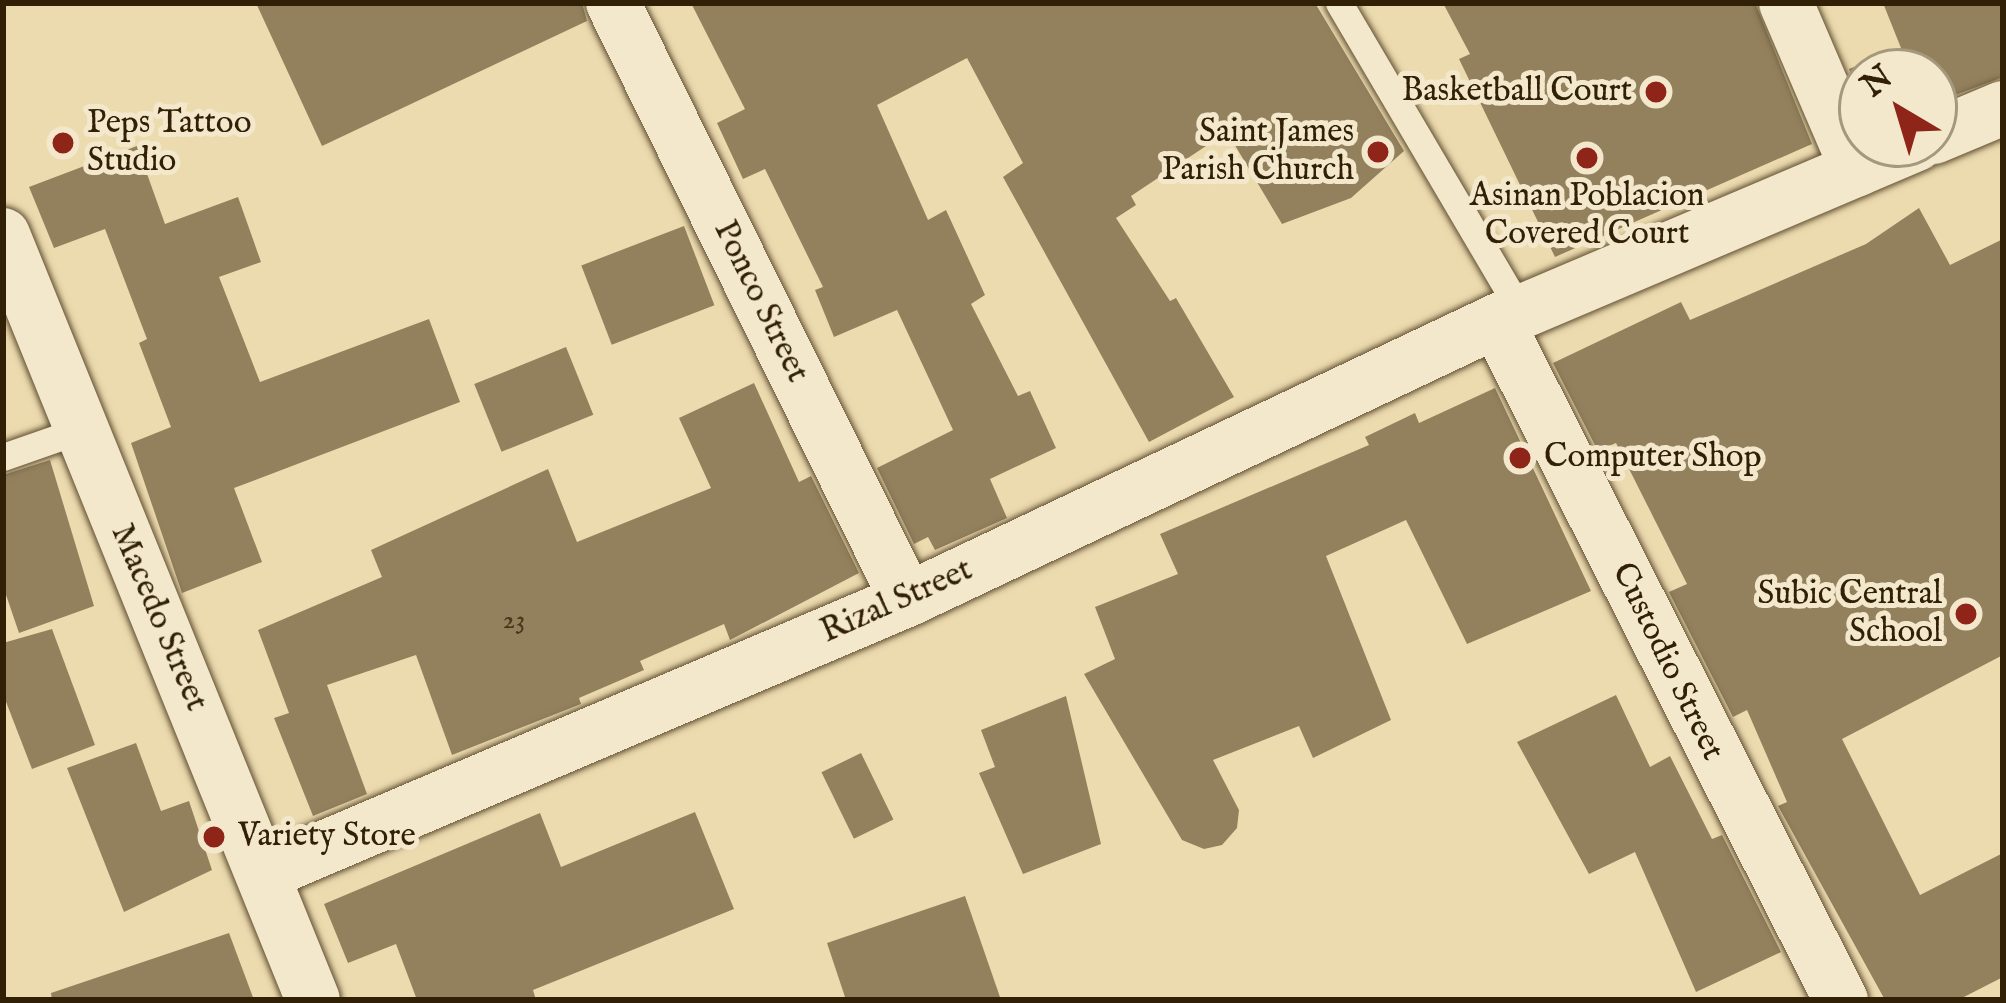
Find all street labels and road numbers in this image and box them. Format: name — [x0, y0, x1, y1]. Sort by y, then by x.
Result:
street label: Ponco Street — [704, 215, 816, 389]
street label: Macedo Street — [101, 519, 215, 717]
street label: Rizal Street — [815, 551, 979, 653]
street label: Custodio Street — [1602, 557, 1732, 767]

